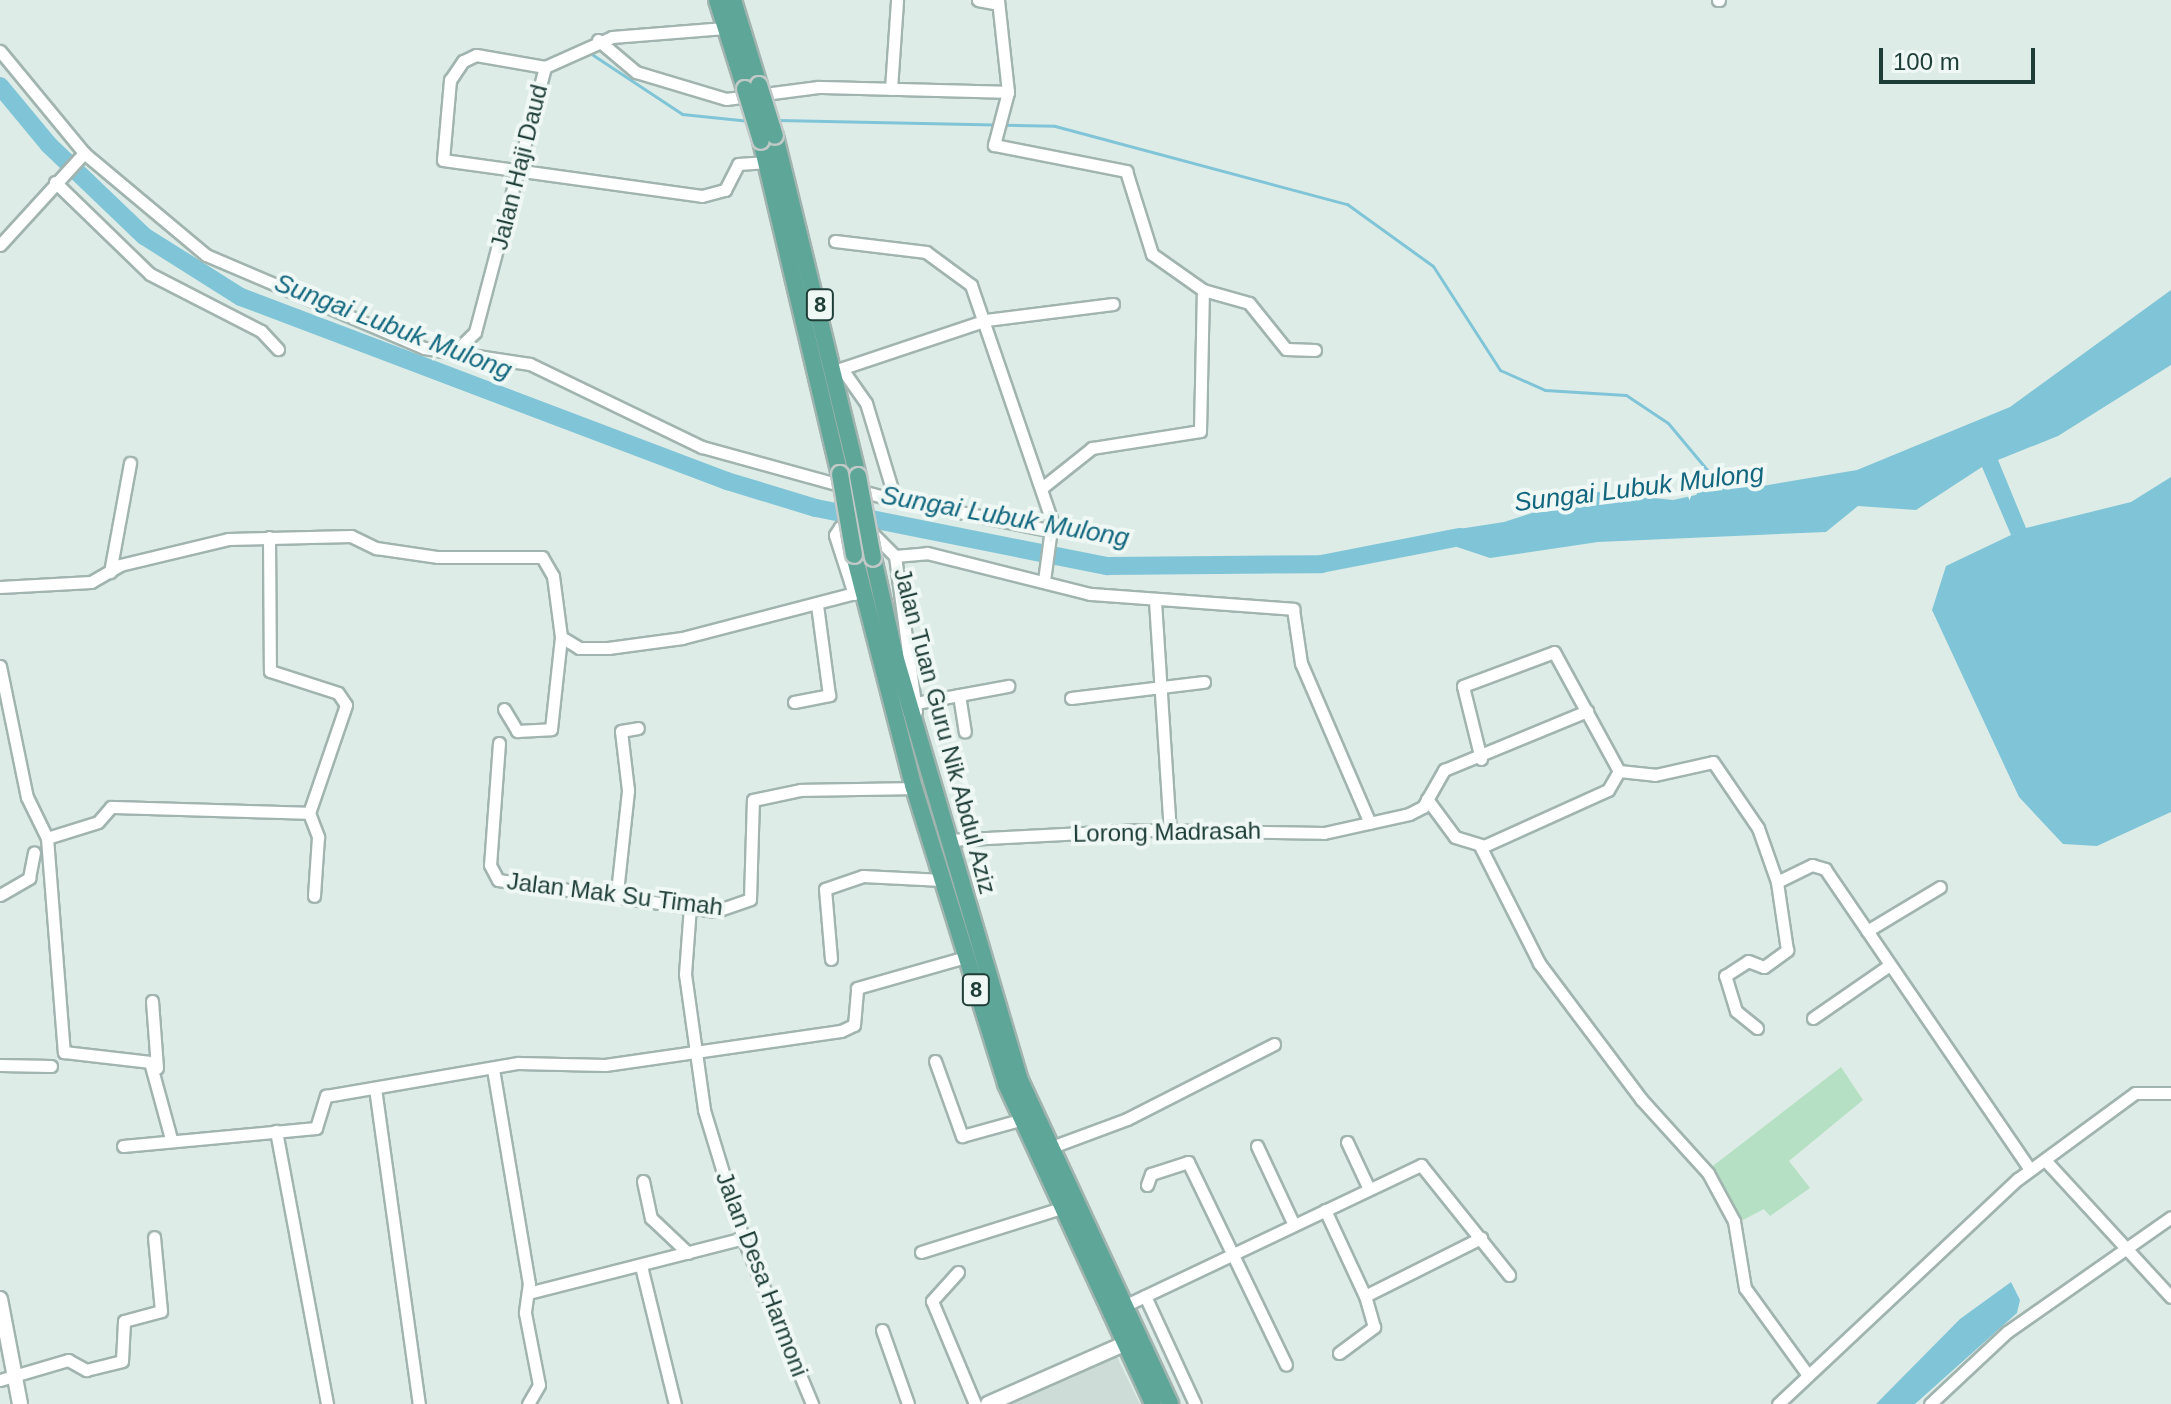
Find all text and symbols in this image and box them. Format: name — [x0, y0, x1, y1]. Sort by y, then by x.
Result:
scale bar — [1883, 32, 2039, 82]
text: 100 m — [1893, 48, 1960, 75]
street label: Jalan Haji Daud — [485, 81, 553, 253]
water label: Sungai Lubuk Mulong — [270, 267, 516, 387]
road number: 8 — [804, 287, 836, 323]
water label: Sungai Lubuk Mulong — [1512, 457, 1766, 519]
water label: Sungai Lubuk Mulong — [878, 480, 1132, 554]
street label: Jalan Tuan Guru Nik Abdul Aziz — [887, 563, 1003, 899]
street label: Lorong Madrasah — [1073, 816, 1261, 848]
street label: Jalan Mak Su Timah — [505, 866, 725, 922]
road number: 8 — [960, 972, 992, 1008]
street label: Jalan Desa Harmoni — [710, 1167, 814, 1381]

